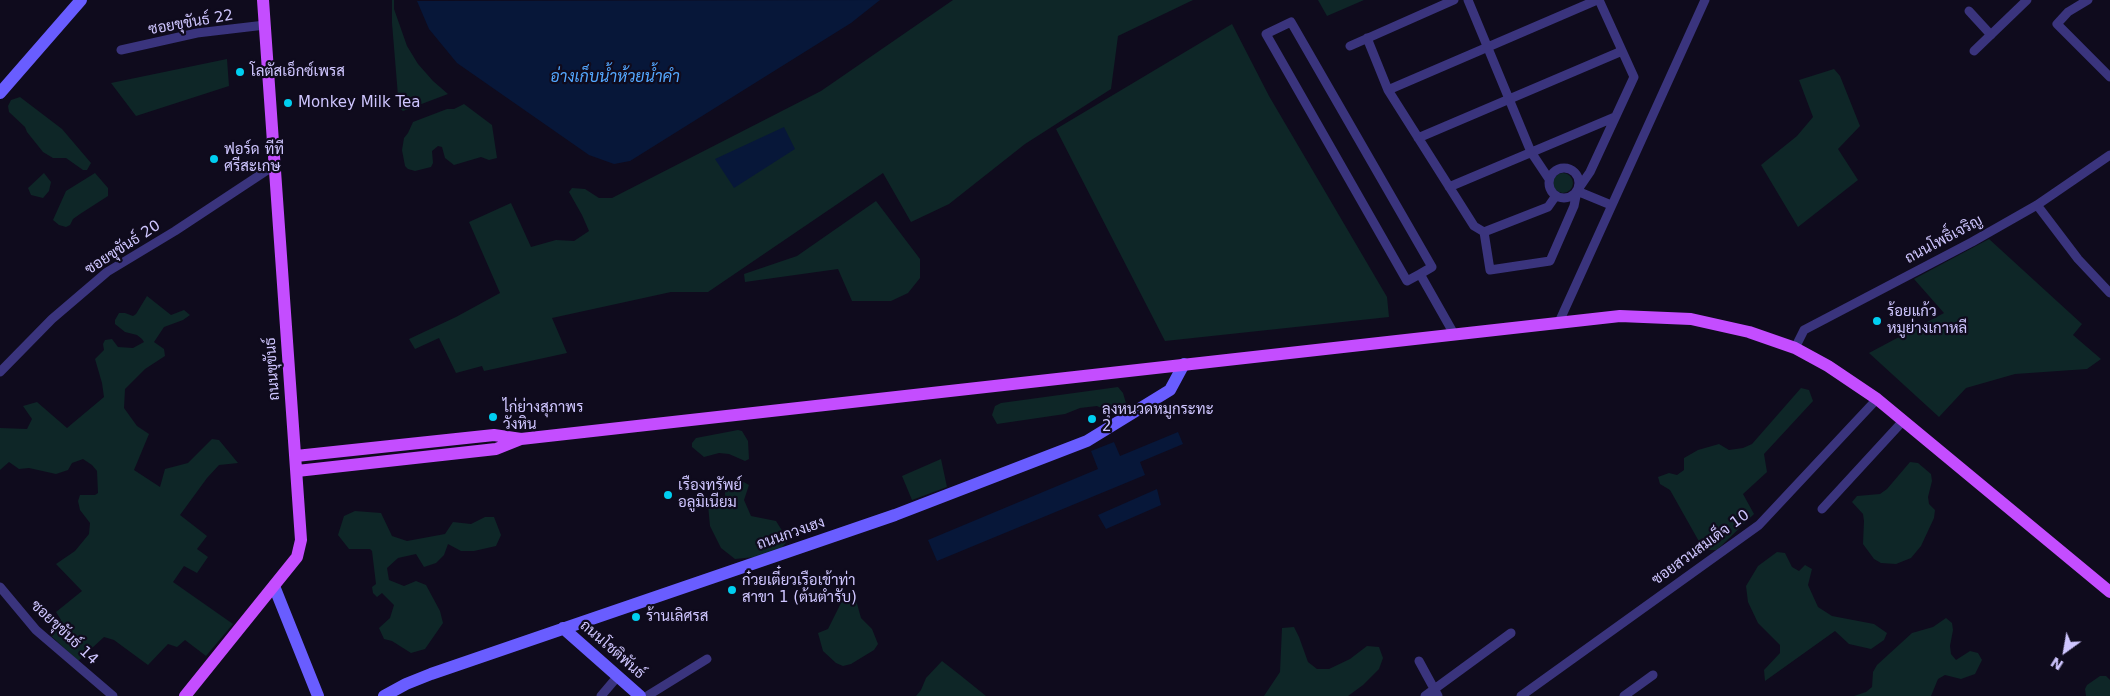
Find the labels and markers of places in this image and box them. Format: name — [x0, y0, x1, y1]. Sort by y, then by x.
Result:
place label: โลตัสเอ็กซ์เพรส — [250, 63, 345, 81]
marker: โลตัสเอ็กซ์เพรส — [234, 66, 246, 78]
place label: Monkey Milk Tea — [298, 94, 420, 112]
marker: Monkey Milk Tea — [282, 97, 294, 109]
place label: ฟอร์ด ทีที ศรีสะเกษ — [224, 141, 284, 176]
marker: ฟอร์ด ทีที ศรีสะเกษ — [208, 153, 220, 165]
place label: ร้อยแก้ว หมูย่างเกาหลี — [1887, 303, 1967, 338]
marker: ร้อยแก้ว หมูย่างเกาหลี — [1871, 315, 1883, 327]
place label: ไก่ย่างสุภาพร วังหิน — [503, 399, 583, 434]
place label: ลุงหนวดหมูกระทะ 2 — [1102, 401, 1214, 436]
marker: ไก่ย่างสุภาพร วังหิน — [487, 411, 499, 423]
marker: ลุงหนวดหมูกระทะ 2 — [1086, 413, 1098, 425]
place label: เรืองทรัพย์ อลูมิเนียม — [678, 477, 742, 512]
marker: เรืองทรัพย์ อลูมิเนียม — [662, 489, 674, 501]
place label: ก๋วยเตี๋ยวเรือเข้าท่า สาขา 1 (ต้นตำรับ) — [742, 572, 857, 607]
marker: ก๋วยเตี๋ยวเรือเข้าท่า สาขา 1 (ต้นตำรับ) — [726, 584, 738, 596]
place label: ร้านเลิศรส — [646, 608, 708, 626]
marker: ร้านเลิศรส — [630, 611, 642, 623]

